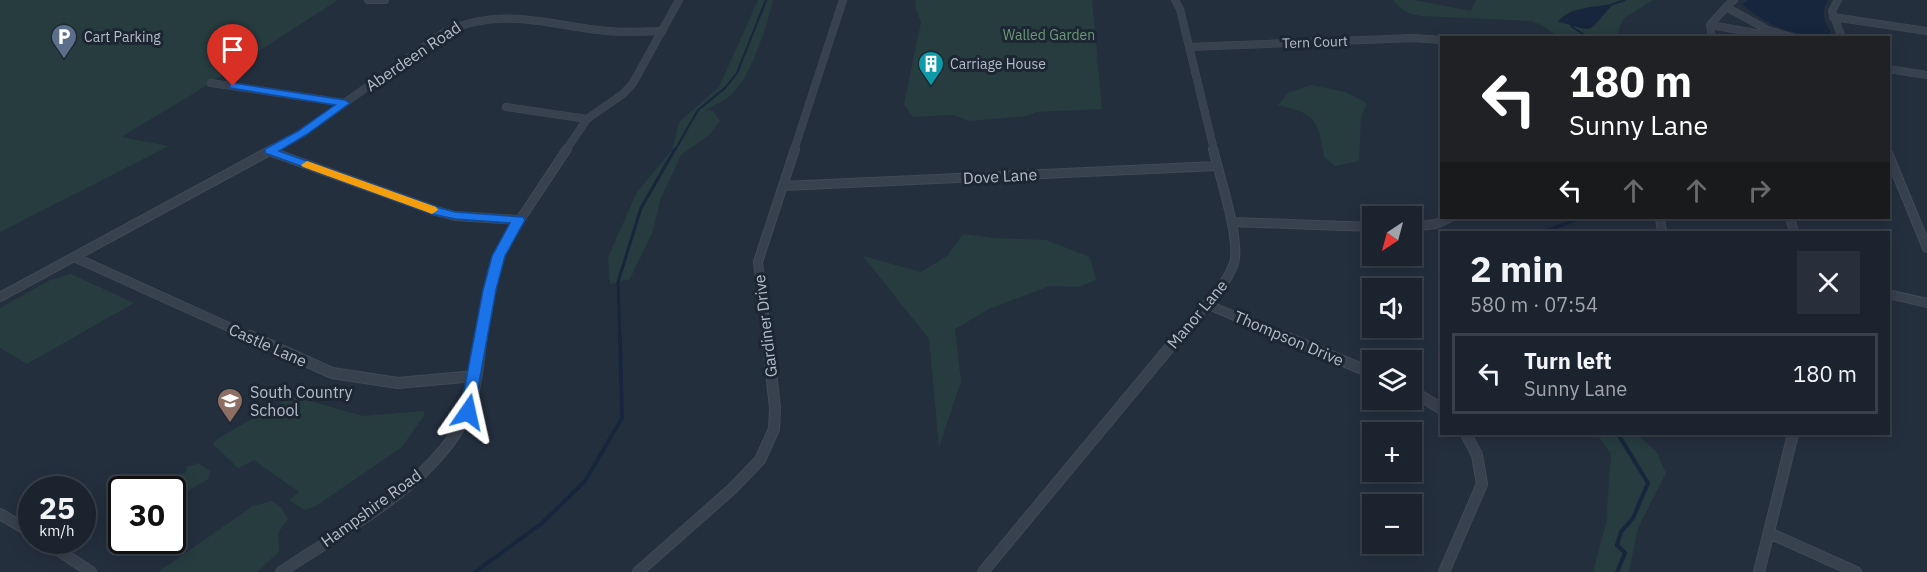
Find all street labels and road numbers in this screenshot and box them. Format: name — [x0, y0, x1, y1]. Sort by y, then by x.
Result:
street label: Aberdeen Road — [362, 17, 464, 95]
street label: Tern Court — [1282, 32, 1348, 52]
street label: Dove Lane — [962, 164, 1038, 188]
street label: Gardiner Drive — [749, 273, 781, 379]
street label: Manor Lane — [1162, 275, 1232, 352]
street label: Thompson Drive — [1231, 306, 1347, 370]
street label: Castle Lane — [226, 319, 310, 371]
street label: Hampshire Road — [317, 465, 425, 551]

